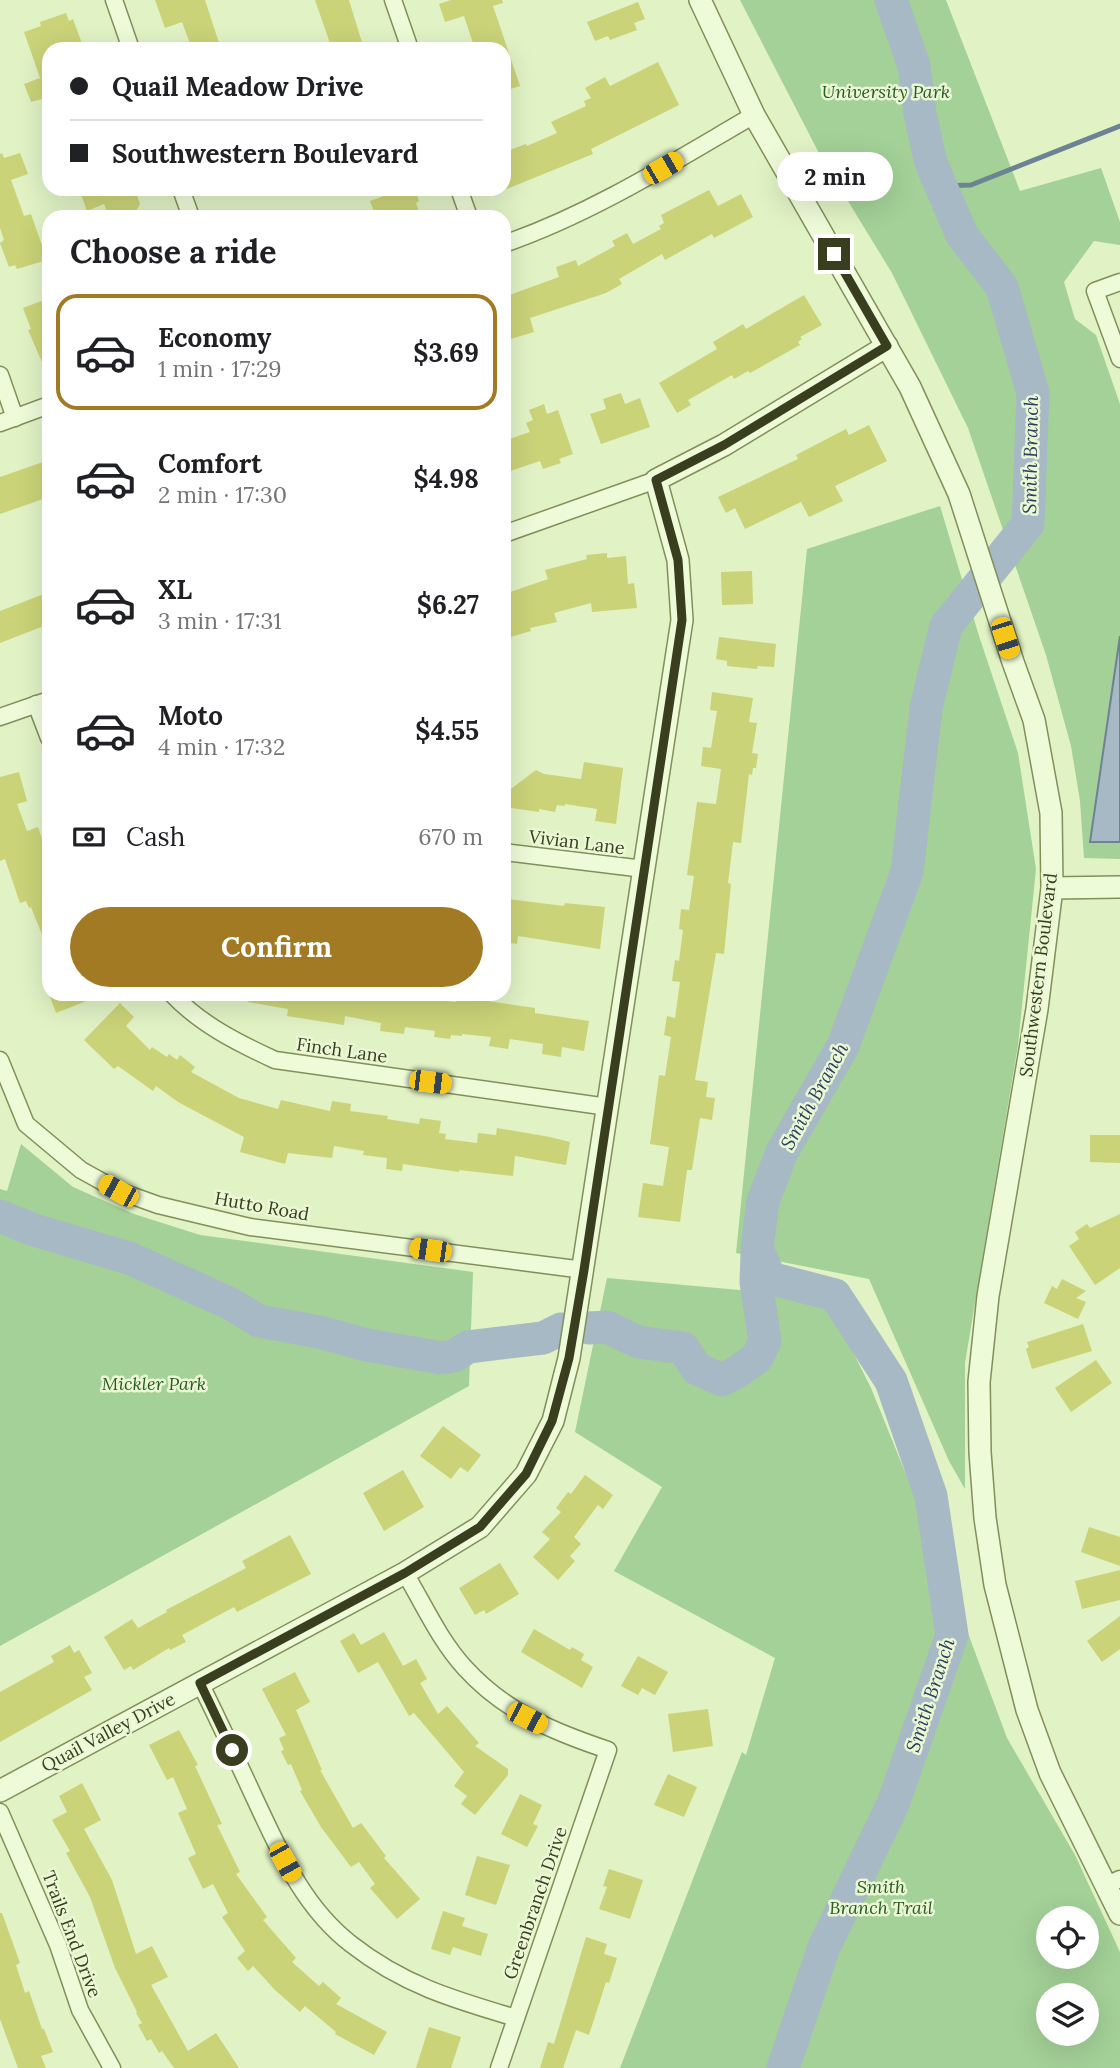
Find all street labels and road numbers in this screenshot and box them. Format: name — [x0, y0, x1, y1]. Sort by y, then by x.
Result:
street label: Vivian Lane — [527, 825, 626, 859]
street label: Southwestern Boulevard — [1014, 871, 1062, 1078]
street label: Finch Lane — [295, 1032, 389, 1068]
street label: Hutto Road — [213, 1186, 311, 1226]
street label: Quail Valley Drive — [37, 1687, 179, 1777]
street label: Greenbranch Drive — [498, 1823, 572, 1982]
street label: Trails End Drive — [37, 1867, 107, 2001]

